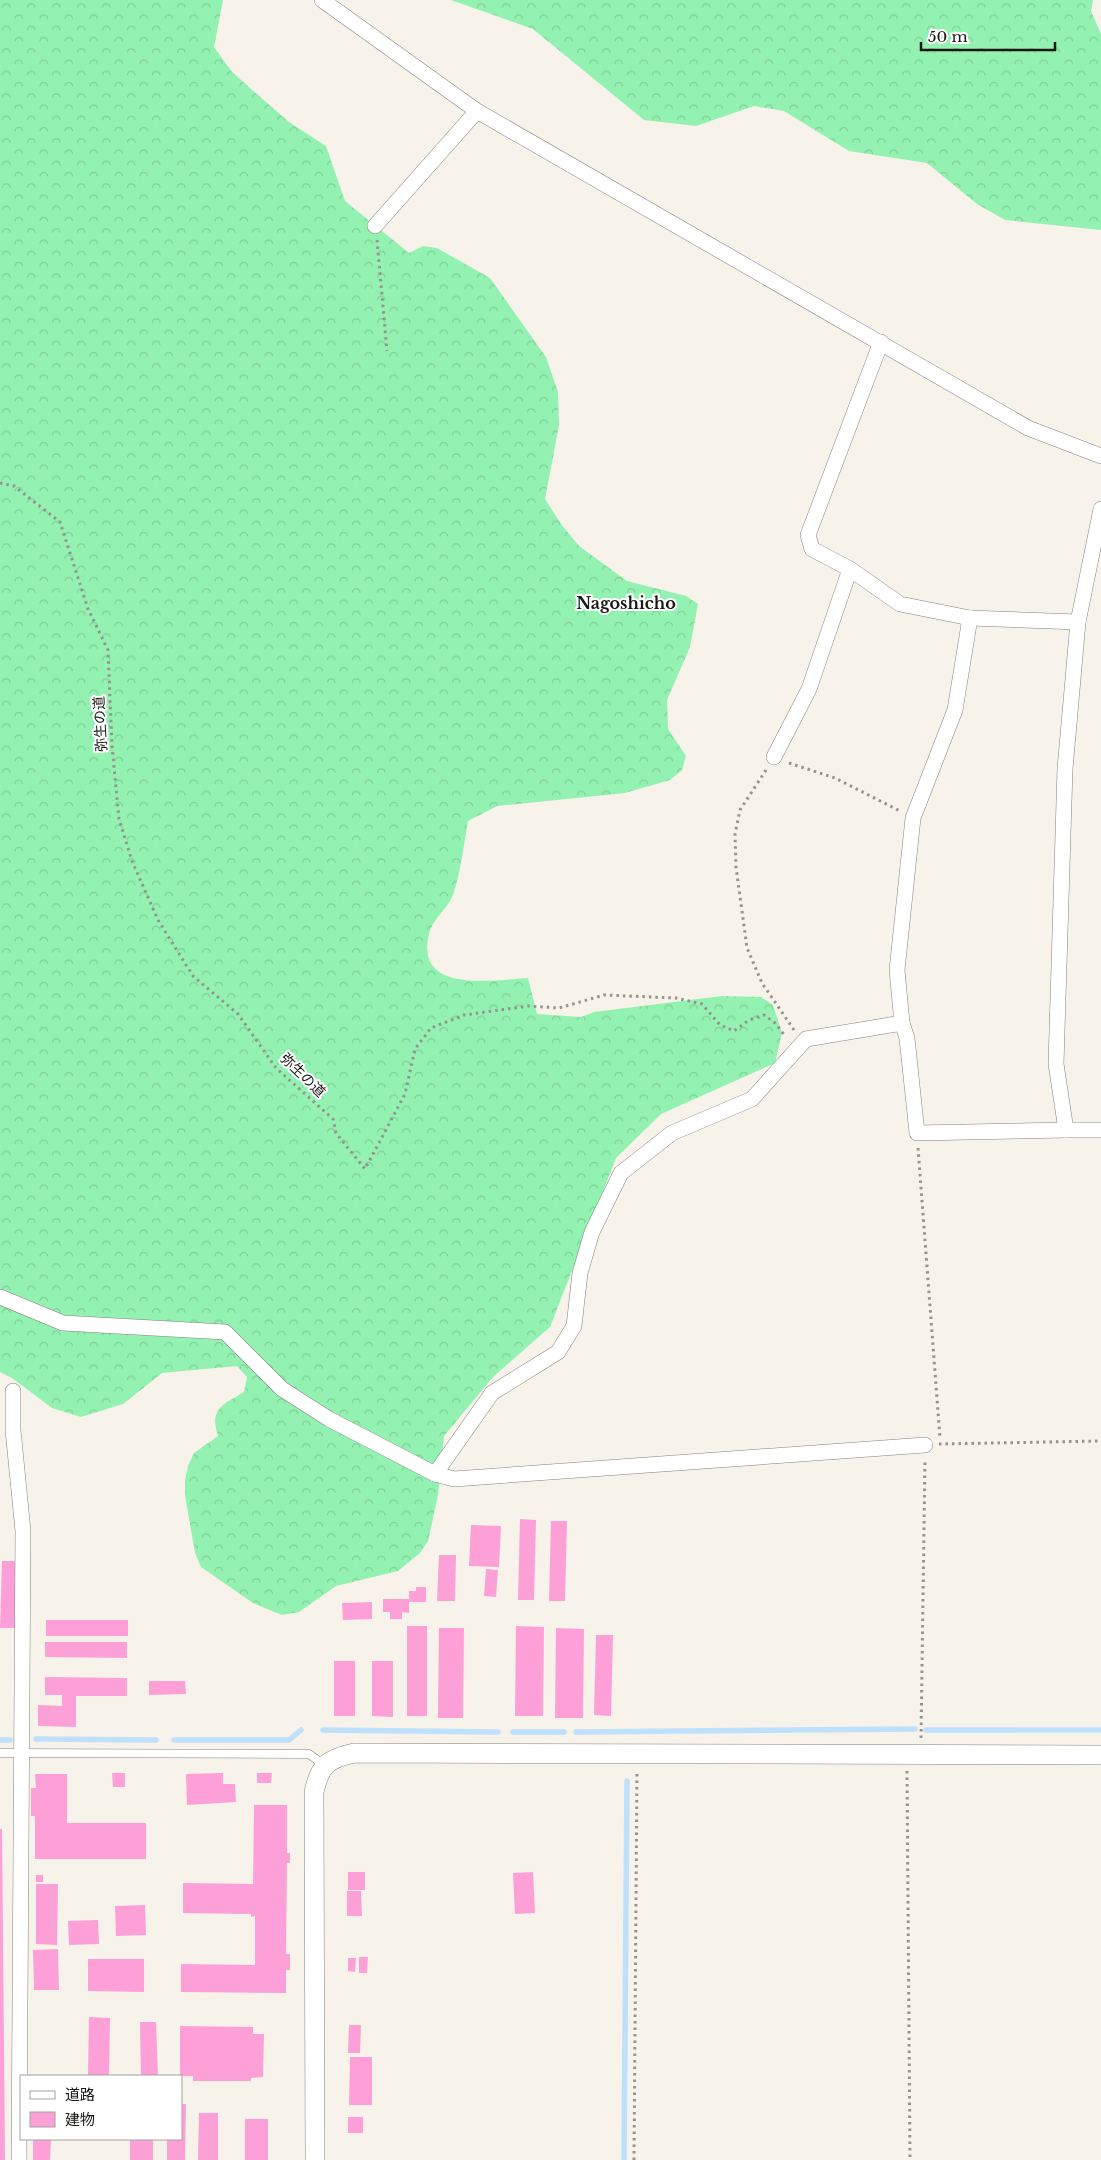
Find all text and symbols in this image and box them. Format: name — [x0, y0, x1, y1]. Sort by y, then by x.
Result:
scale bar — [921, 20, 1055, 52]
text: 50 m — [928, 27, 968, 46]
district label: Nagoshicho — [576, 593, 676, 613]
street label: 弥生の道 — [90, 696, 110, 752]
street label: 弥生の道 — [277, 1049, 329, 1101]
legend — [20, 2075, 182, 2140]
text: 道路 — [65, 2085, 95, 2104]
text: 建物 — [65, 2110, 95, 2129]

